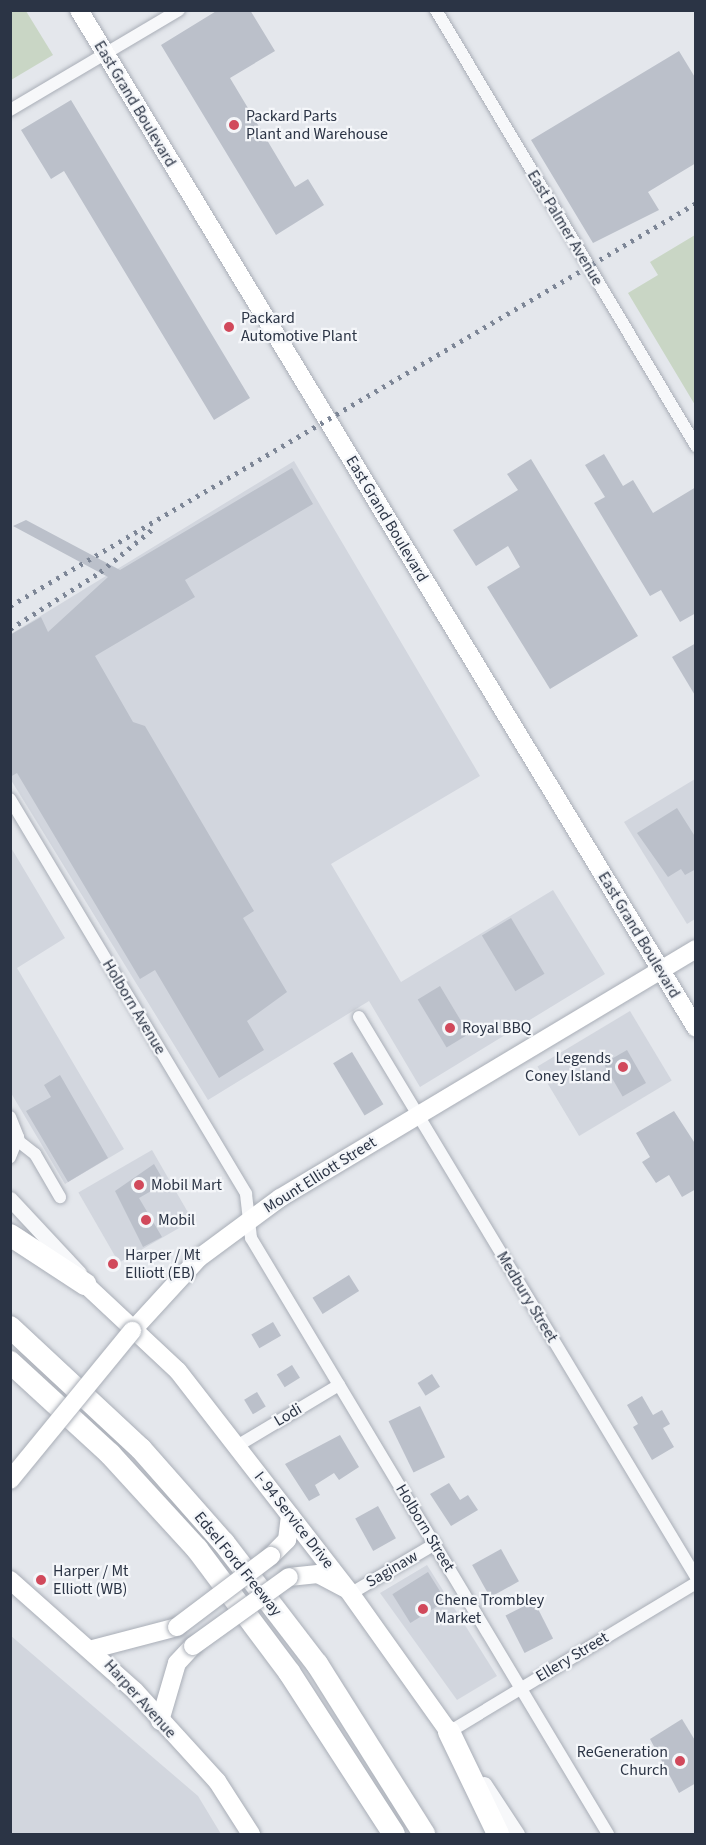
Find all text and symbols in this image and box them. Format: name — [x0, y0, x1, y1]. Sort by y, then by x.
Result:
street label: East Grand Boulevard — [90, 37, 180, 171]
place label: Packard Parts Plant and Warehouse — [246, 106, 388, 144]
marker: Packard Parts Plant and Warehouse — [227, 118, 241, 132]
street label: East Palmer Avenue — [523, 167, 607, 289]
place label: Packard Automotive Plant — [241, 308, 357, 346]
marker: Packard Automotive Plant — [222, 320, 236, 334]
street label: East Grand Boulevard — [342, 452, 432, 586]
street label: East Grand Boulevard — [594, 868, 684, 1002]
street label: Holborn Avenue — [98, 956, 170, 1058]
place label: Royal BBQ — [462, 1018, 531, 1038]
marker: Royal BBQ — [443, 1021, 457, 1035]
place label: Legends Coney Island — [525, 1048, 611, 1086]
marker: Legends Coney Island — [616, 1060, 630, 1074]
street label: Mount Elliott Street — [260, 1133, 380, 1217]
place label: Mobil Mart — [151, 1175, 222, 1195]
marker: Mobil Mart — [132, 1178, 146, 1192]
place label: Mobil — [158, 1210, 195, 1230]
marker: Mobil — [139, 1213, 153, 1227]
place label: Harper / Mt Elliott (EB) — [125, 1245, 200, 1283]
street label: Medbury Street — [492, 1248, 562, 1346]
marker: Harper / Mt Elliott (EB) — [106, 1257, 120, 1271]
street label: Lodi — [271, 1399, 305, 1431]
street label: I- 94 Service Drive — [250, 1468, 338, 1572]
street label: Holborn Street — [391, 1481, 459, 1575]
street label: Edsel Ford Freeway — [190, 1508, 286, 1620]
street label: Saginaw — [363, 1546, 421, 1592]
place label: Harper / Mt Elliott (WB) — [53, 1561, 128, 1599]
marker: Harper / Mt Elliott (WB) — [34, 1573, 48, 1587]
place label: Chene Trombley Market — [435, 1590, 544, 1628]
marker: Chene Trombley Market — [416, 1602, 430, 1616]
street label: Ellery Street — [532, 1628, 612, 1686]
street label: Harper Avenue — [100, 1656, 180, 1742]
place label: ReGeneration Church — [577, 1742, 668, 1780]
marker: ReGeneration Church — [673, 1754, 687, 1768]

